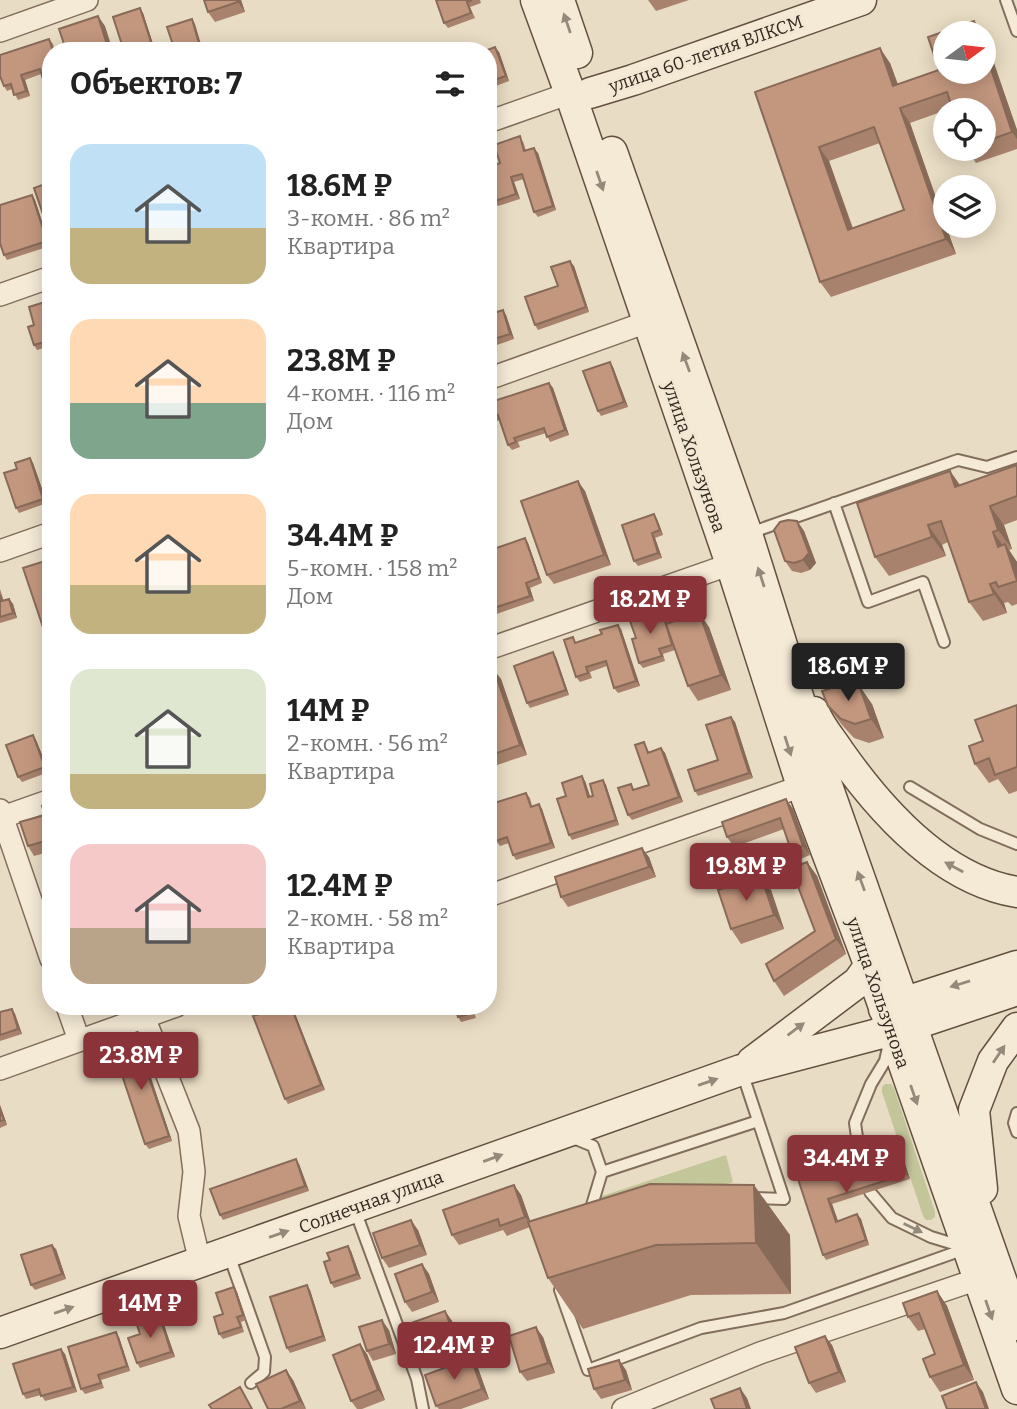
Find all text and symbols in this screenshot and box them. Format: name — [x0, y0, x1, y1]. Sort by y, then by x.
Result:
street label: улица 60-летия ВЛКСМ — [605, 10, 806, 98]
one-way arrow — [561, 13, 572, 34]
north arrow — [933, 21, 996, 84]
map controls — [933, 21, 996, 238]
icon: filters — [431, 65, 469, 103]
text: Объектов: 7 — [70, 66, 242, 102]
button: locate — [933, 98, 996, 161]
text: 18.6M ₽ — [287, 168, 392, 204]
one-way arrow — [595, 171, 606, 192]
icon: home — [126, 172, 210, 256]
button: layers — [933, 175, 996, 238]
text: 3-комн. · 86 m² — [287, 204, 450, 232]
text: Квартира — [287, 232, 395, 260]
text: 23.8M ₽ — [287, 343, 396, 379]
icon: home — [126, 347, 210, 431]
one-way arrow — [680, 352, 691, 373]
street label: улица Хользунова — [657, 378, 730, 536]
text: 4-комн. · 116 m² — [287, 379, 455, 407]
text: Дом — [287, 407, 333, 435]
text: 34.4M ₽ — [287, 518, 399, 554]
icon: home — [126, 522, 210, 606]
text: 5-комн. · 158 m² — [287, 554, 457, 582]
one-way arrow — [756, 567, 766, 588]
pin: 18.2M ₽ — [585, 576, 715, 636]
text: Дом — [287, 582, 333, 610]
text: 18.2M ₽ — [610, 585, 690, 613]
pin: 18.6M ₽ — [783, 644, 913, 703]
text: 18.6M ₽ — [808, 652, 888, 680]
text: 14M ₽ — [287, 693, 370, 729]
icon: home — [126, 697, 210, 781]
text: 2-комн. · 56 m² — [287, 729, 448, 757]
one-way arrow — [784, 735, 794, 756]
text: Квартира — [287, 757, 395, 785]
pin: 19.8M ₽ — [681, 844, 811, 903]
text: 19.8M ₽ — [706, 852, 786, 880]
one-way arrow — [944, 861, 964, 873]
text: 12.4M ₽ — [287, 868, 393, 904]
one-way arrow — [856, 871, 867, 892]
icon: home — [126, 872, 210, 956]
text: 2-комн. · 58 m² — [287, 904, 448, 932]
street label: улица Хользунова — [841, 914, 914, 1072]
text: Квартира — [287, 932, 395, 960]
one-way arrow — [949, 979, 970, 990]
one-way arrow — [786, 1022, 805, 1036]
pin: 23.8M ₽ — [76, 1032, 206, 1092]
text: 23.8M ₽ — [99, 1041, 183, 1069]
one-way arrow — [992, 1045, 1006, 1063]
one-way arrow — [697, 1076, 718, 1087]
one-way arrow — [909, 1084, 920, 1105]
pin: 34.4M ₽ — [781, 1136, 911, 1195]
text: 34.4M ₽ — [803, 1144, 889, 1172]
one-way arrow — [483, 1152, 504, 1163]
street label: Солнечная улица — [296, 1166, 446, 1238]
one-way arrow — [903, 1223, 923, 1234]
one-way arrow — [268, 1228, 289, 1239]
pin: 14M ₽ — [101, 1280, 199, 1340]
text: 14M ₽ — [118, 1289, 182, 1317]
one-way arrow — [984, 1299, 995, 1320]
one-way arrow — [54, 1304, 75, 1315]
pin: 12.4M ₽ — [389, 1322, 519, 1382]
text: 12.4M ₽ — [413, 1331, 495, 1359]

